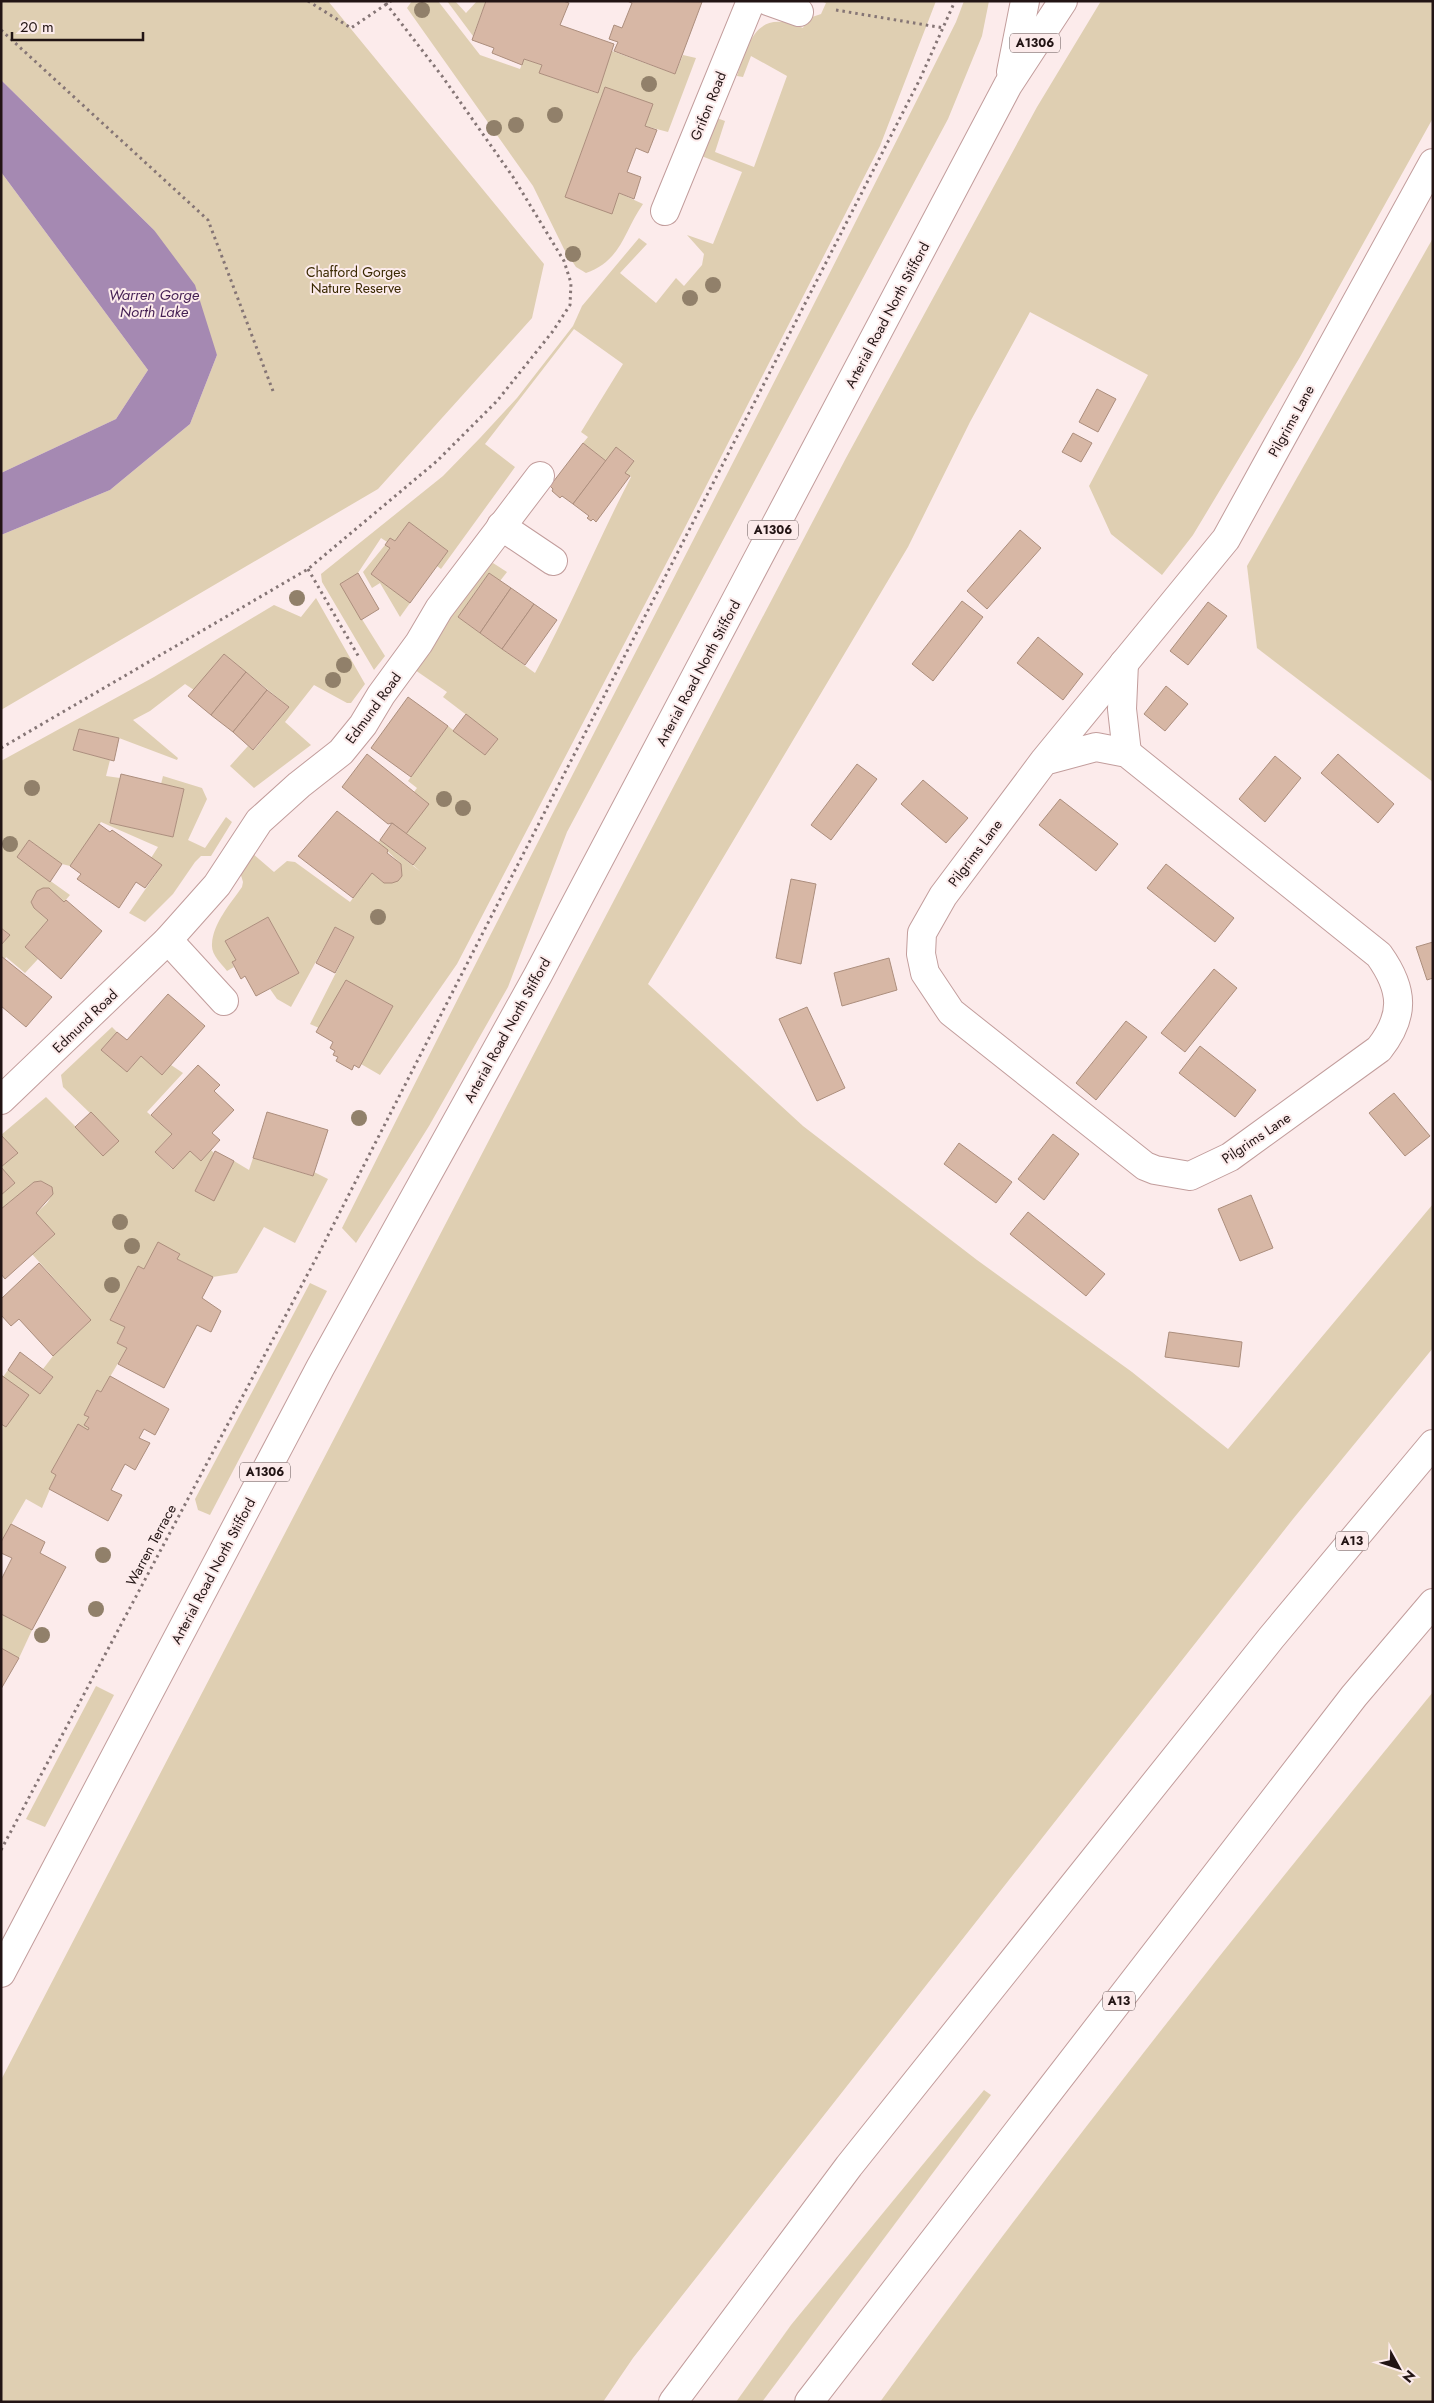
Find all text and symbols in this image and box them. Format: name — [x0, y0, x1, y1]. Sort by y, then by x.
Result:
scale bar — [12, 10, 144, 42]
text: 20 m — [20, 16, 54, 38]
road number: A1306 — [1010, 34, 1060, 52]
street label: Grifon Road — [685, 69, 731, 143]
street label: Arterial Road North Stifford — [840, 238, 934, 392]
park label: Chafford Gorges Nature Reserve — [306, 262, 406, 298]
water label: Warren Gorge North Lake — [109, 284, 200, 323]
street label: Pilgrims Lane — [1263, 381, 1319, 461]
road number: A1306 — [748, 520, 798, 540]
street label: Arterial Road North Stifford — [651, 596, 745, 750]
street label: Edmund Road — [340, 668, 406, 748]
street label: Pilgrims Lane — [943, 815, 1007, 891]
street label: Arterial Road North Stifford — [459, 954, 555, 1106]
street label: Edmund Road — [48, 985, 122, 1057]
street label: Pilgrims Lane — [1218, 1108, 1294, 1168]
road number: A1306 — [240, 1462, 290, 1481]
street label: Arterial Road North Stifford — [166, 1494, 260, 1648]
street label: Warren Terrace — [121, 1501, 181, 1589]
road number: A13 — [1336, 1532, 1368, 1550]
road number: A13 — [1103, 1992, 1135, 2010]
north arrow — [1374, 2343, 1424, 2393]
text: N — [1398, 2366, 1420, 2387]

